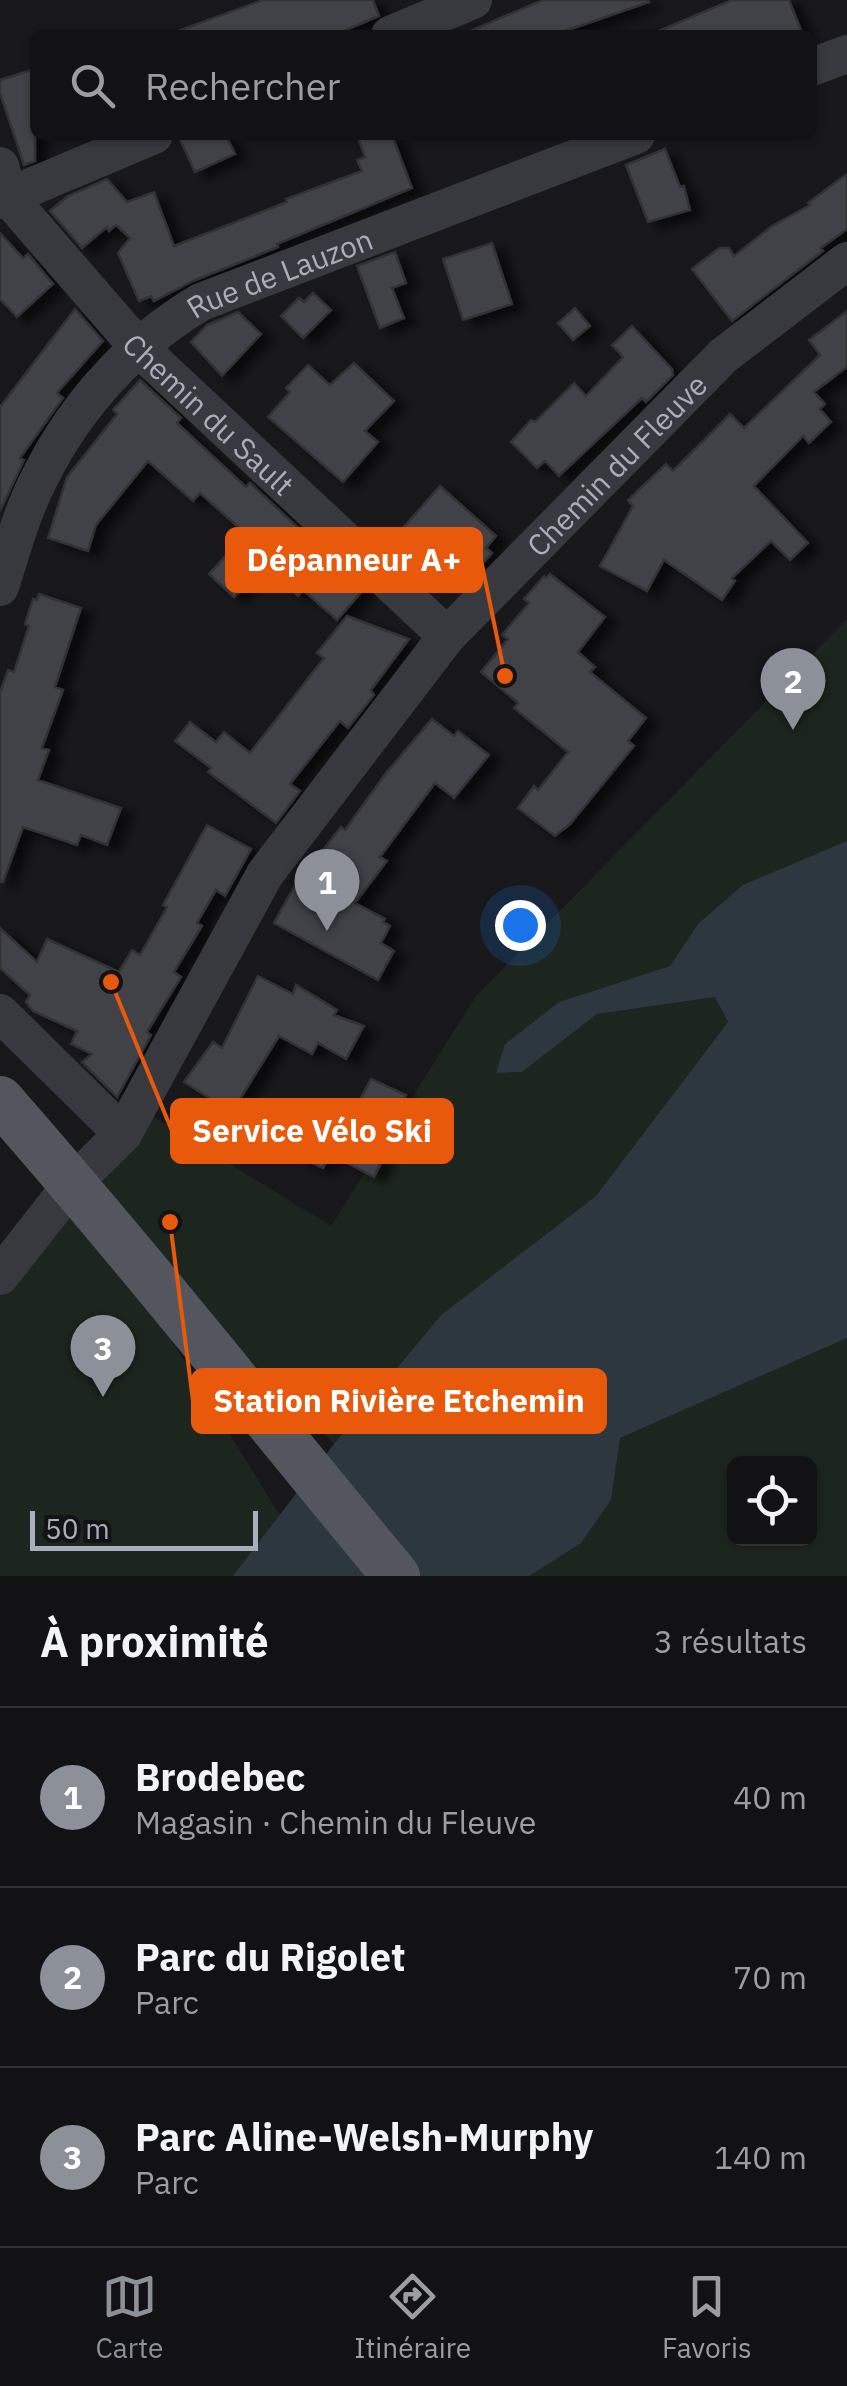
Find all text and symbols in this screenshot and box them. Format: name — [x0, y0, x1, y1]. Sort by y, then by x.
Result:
search box — [30, 30, 817, 140]
icon: search — [65, 58, 120, 113]
text: Rechercher — [145, 61, 340, 110]
street label: Rue de Lauzon — [179, 219, 378, 326]
street label: Chemin du Sault — [115, 325, 303, 503]
street label: Chemin du Fleuve — [518, 365, 715, 564]
callout: Dépanneur A+ — [227, 529, 481, 591]
text: Dépanneur A+ — [247, 538, 461, 580]
pin: 2 — [760, 648, 826, 730]
pin: 1 — [294, 848, 360, 931]
your location — [495, 900, 546, 951]
callout: Service Vélo Ski — [172, 1100, 452, 1162]
text: Service Vélo Ski — [192, 1109, 432, 1151]
pin: 3 — [70, 1314, 136, 1397]
callout: Station Rivière Etchemin — [193, 1370, 605, 1432]
text: Station Rivière Etchemin — [213, 1379, 585, 1421]
map controls — [727, 1456, 817, 1546]
button: locate — [727, 1456, 817, 1546]
scale bar — [30, 1506, 258, 1550]
text: 50 m — [45, 1510, 110, 1547]
text: À proximité — [40, 1614, 269, 1669]
text: 3 résultats — [654, 1620, 807, 1662]
text: Brodebec — [135, 1752, 306, 1801]
text: 1 — [63, 1776, 82, 1818]
text: 40 m — [733, 1776, 807, 1818]
text: Magasin · Chemin du Fleuve — [135, 1801, 536, 1843]
text: Parc du Rigolet — [135, 1932, 406, 1981]
text: 2 — [63, 1956, 82, 1998]
text: 70 m — [733, 1956, 807, 1998]
text: Parc — [135, 1981, 199, 2023]
text: Parc Aline-Welsh-Murphy — [135, 2112, 593, 2161]
text: 3 — [63, 2136, 82, 2178]
text: 140 m — [714, 2136, 807, 2178]
text: Parc — [135, 2161, 199, 2203]
tab: Carte — [95, 2269, 163, 2366]
tab: Itinéraire — [354, 2269, 471, 2366]
tab: Favoris — [662, 2269, 752, 2366]

